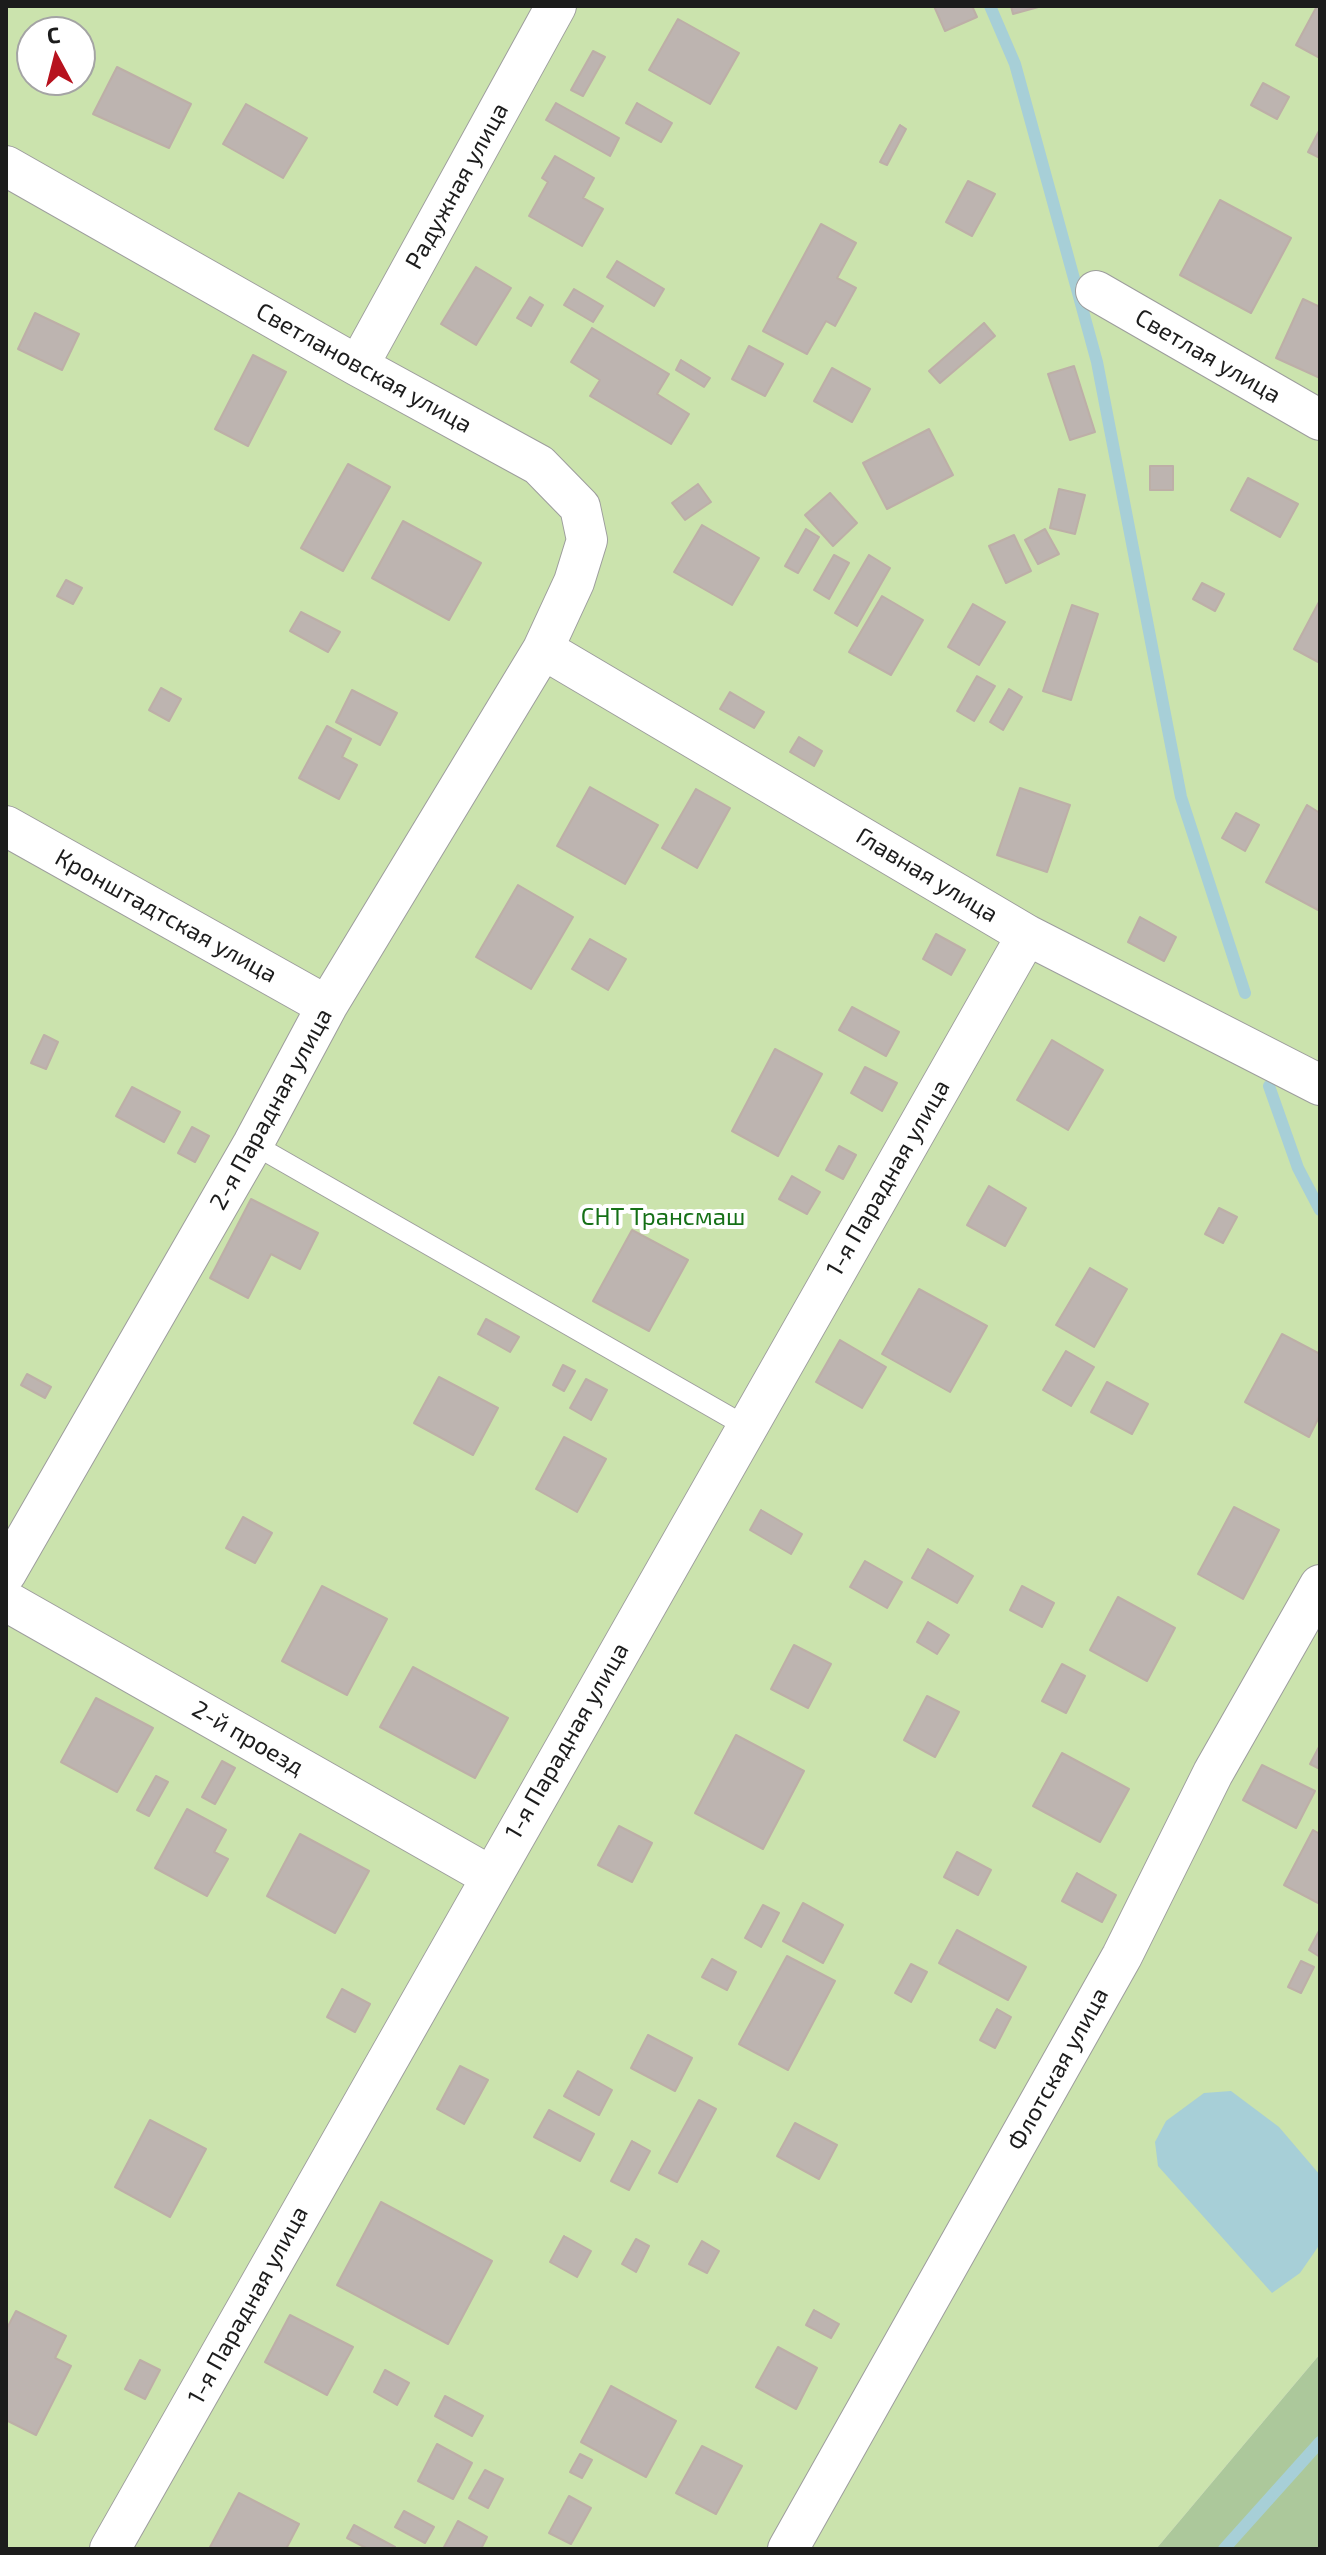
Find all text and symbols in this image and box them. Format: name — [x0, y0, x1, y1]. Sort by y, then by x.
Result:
north arrow — [16, 16, 96, 96]
text: С — [45, 20, 61, 48]
street label: Радужная улица — [399, 98, 515, 274]
street label: Светлановская улица — [251, 297, 477, 439]
street label: Светлая улица — [1130, 303, 1286, 409]
street label: Главная улица — [851, 821, 1003, 929]
street label: Кронштадтская улица — [50, 843, 282, 989]
street label: 2-я Парадная улица — [204, 1003, 338, 1215]
street label: 1-я Парадная улица — [820, 1075, 956, 1281]
park label: СНТ Трансмаш — [581, 1203, 745, 1231]
street label: 1-я Парадная улица — [499, 1638, 635, 1844]
street label: 2-й проезд — [187, 1695, 309, 1781]
street label: Флотская улица — [1001, 1983, 1115, 2155]
street label: 1-я Парадная улица — [182, 2201, 314, 2409]

